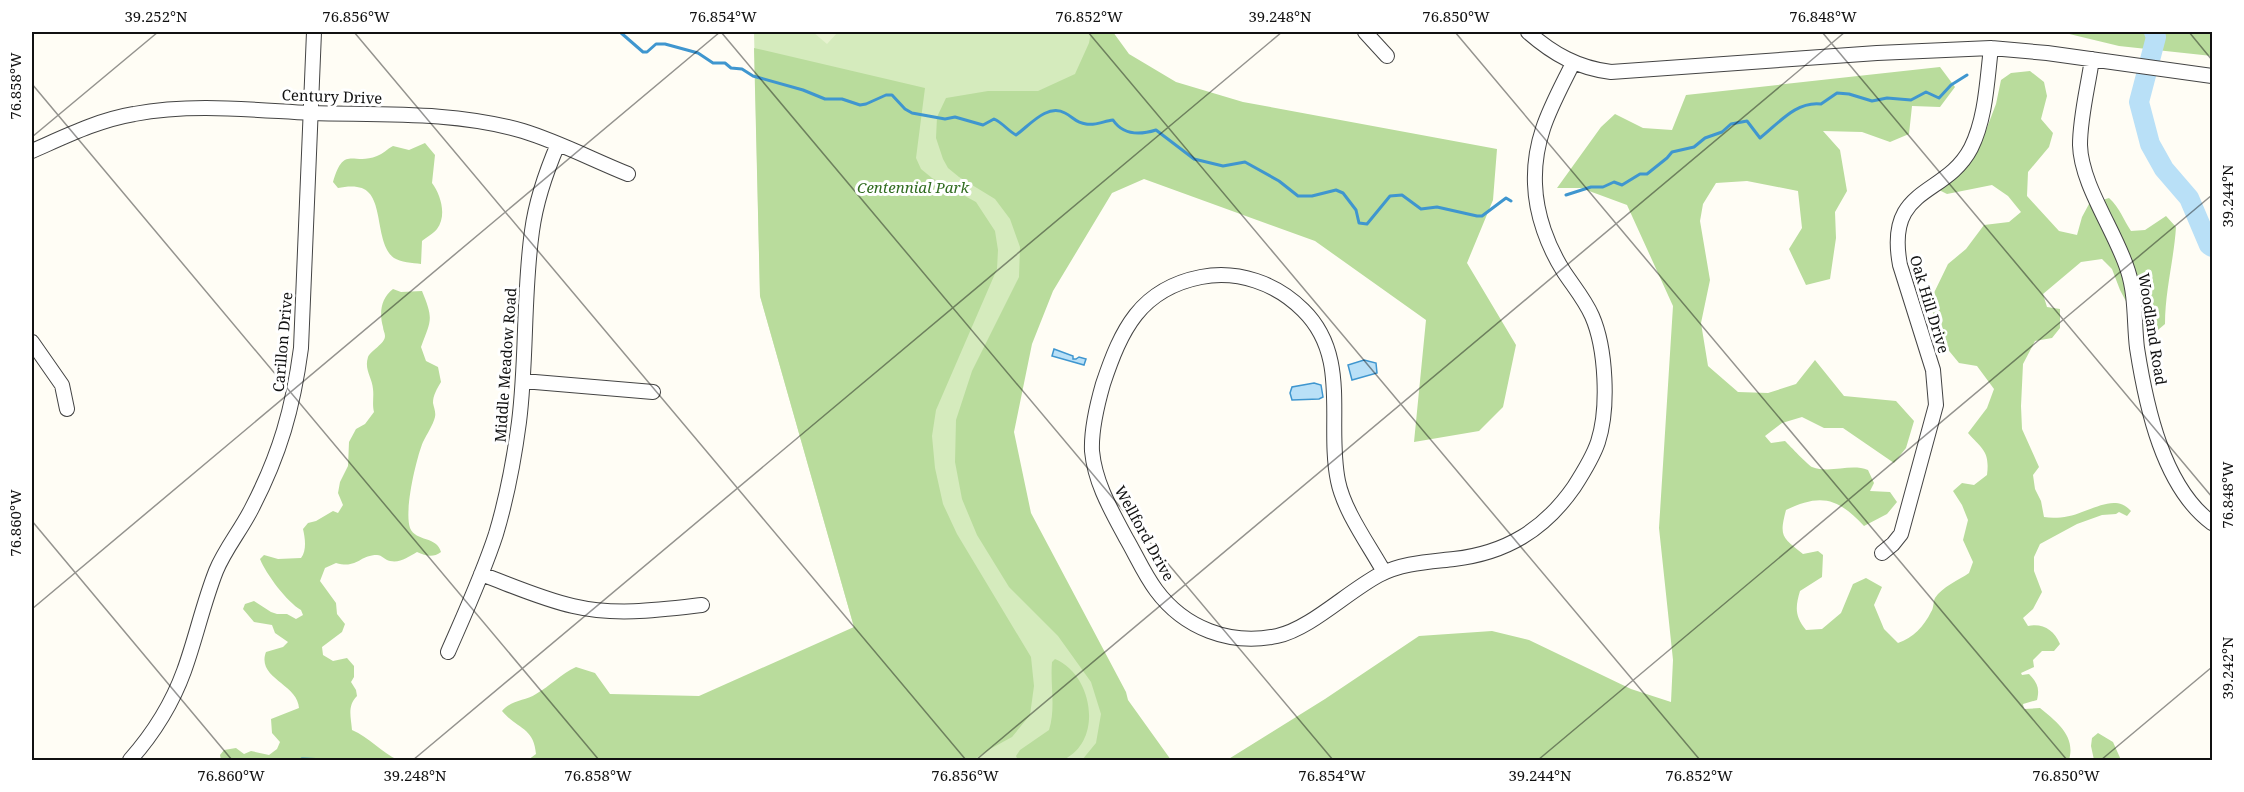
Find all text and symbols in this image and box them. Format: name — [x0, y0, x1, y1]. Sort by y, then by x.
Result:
text: 39.252°N — [124, 6, 188, 26]
text: 76.856°W — [322, 6, 390, 26]
text: 76.854°W — [689, 6, 757, 26]
text: 76.852°W — [1055, 6, 1123, 26]
text: 39.248°N — [1248, 6, 1312, 26]
text: 76.850°W — [1422, 6, 1490, 26]
text: 76.848°W — [1789, 6, 1857, 26]
text: 76.858°W — [5, 52, 25, 120]
street label: Century Drive — [281, 84, 383, 108]
text: 39.244°N — [2217, 164, 2237, 228]
park label: Centennial Park — [857, 177, 969, 197]
street label: Oak Hill Drive — [1906, 252, 1954, 356]
street label: Woodland Road — [2134, 271, 2172, 387]
street label: Middle Meadow Road — [490, 287, 520, 443]
street label: Carillon Drive — [268, 291, 296, 393]
text: 76.848°W — [2217, 461, 2237, 529]
street label: Wellford Drive — [1111, 482, 1179, 584]
text: 76.860°W — [5, 489, 25, 557]
text: 39.242°N — [2217, 636, 2237, 700]
text: 76.860°W — [197, 765, 265, 785]
text: 39.248°N — [383, 765, 447, 785]
text: 76.858°W — [564, 765, 632, 785]
text: 76.856°W — [931, 765, 999, 785]
text: 76.854°W — [1298, 765, 1366, 785]
text: 39.244°N — [1508, 765, 1572, 785]
text: 76.852°W — [1665, 765, 1733, 785]
text: 76.850°W — [2032, 765, 2100, 785]

